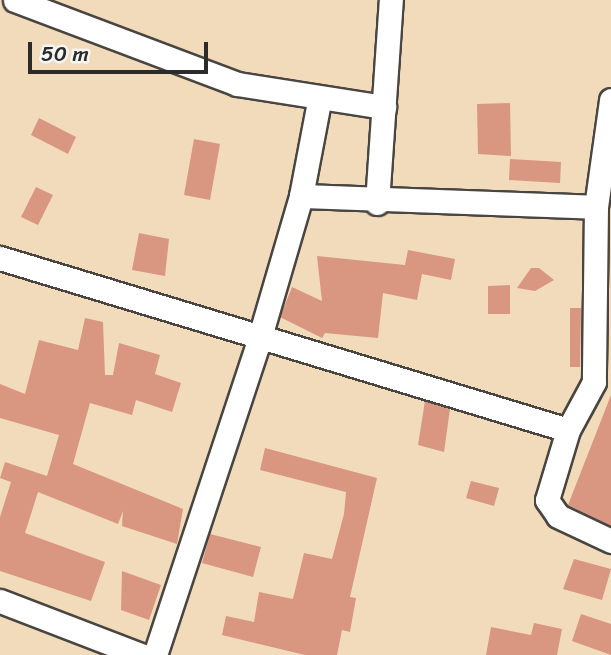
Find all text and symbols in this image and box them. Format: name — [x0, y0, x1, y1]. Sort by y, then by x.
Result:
scale bar — [32, 28, 212, 72]
text: 50 m — [41, 35, 89, 73]

